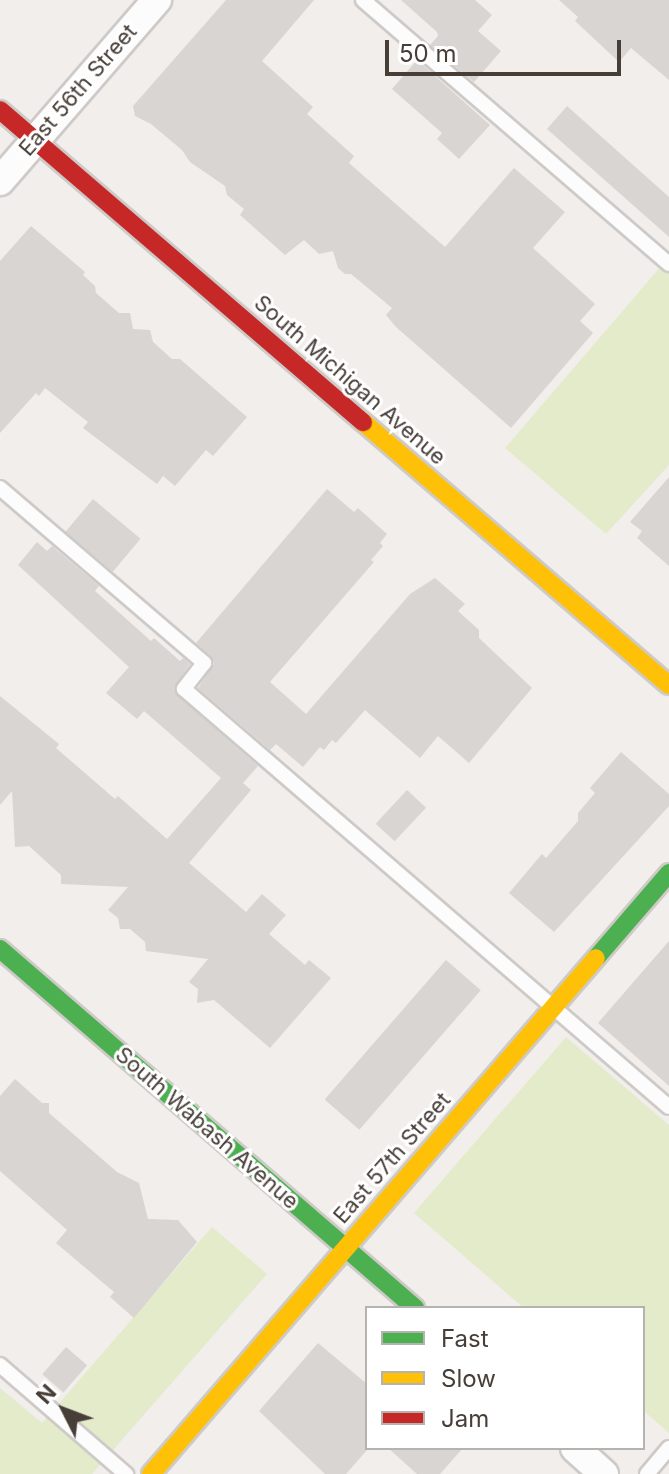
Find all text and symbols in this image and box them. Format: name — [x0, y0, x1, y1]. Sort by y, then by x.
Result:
street label: East 56th Street — [14, 19, 142, 161]
scale bar — [389, 24, 625, 74]
text: 50 m — [399, 39, 457, 68]
street label: South Michigan Avenue — [249, 290, 451, 470]
street label: South Wabash Avenue — [110, 1041, 304, 1215]
street label: East 57th Street — [328, 1087, 456, 1229]
legend — [365, 1306, 645, 1450]
text: Fast — [441, 1324, 489, 1353]
text: Slow — [441, 1364, 496, 1393]
north arrow — [24, 1370, 104, 1450]
text: N — [31, 1379, 61, 1409]
text: Jam — [441, 1404, 489, 1433]

